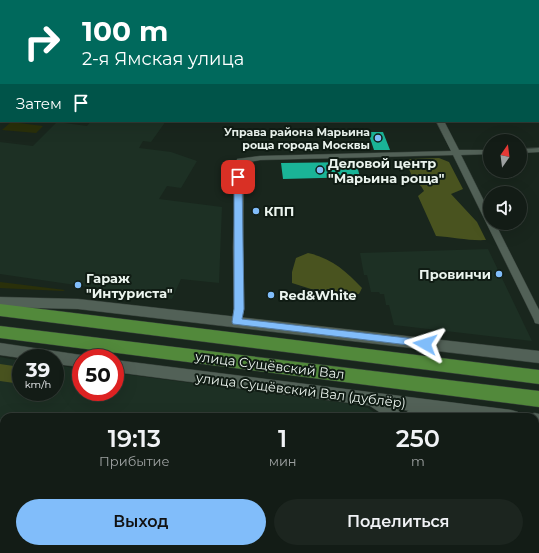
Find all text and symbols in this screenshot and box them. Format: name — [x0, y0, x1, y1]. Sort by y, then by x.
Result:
text: 100 m — [82, 14, 168, 48]
icon: right — [16, 16, 68, 68]
text: 2-я Ямская улица — [82, 48, 244, 70]
icon: arrive — [70, 92, 92, 114]
text: Затем — [16, 94, 62, 113]
place label: Управа района Марьина роща города Москвы — [224, 125, 370, 152]
marker: Управа района Марьина роща города Москвы — [373, 133, 383, 143]
north arrow — [483, 134, 527, 178]
map controls — [483, 134, 527, 230]
place label: Деловой центр "Марьина роща" — [328, 155, 445, 186]
pin — [221, 160, 255, 194]
marker: Деловой центр "Марьина роща" — [315, 165, 325, 175]
icon: arrive — [227, 166, 249, 188]
button: sound — [483, 186, 527, 230]
place label: КПП — [264, 203, 294, 219]
marker: КПП — [251, 206, 261, 216]
place label: Провинчи — [419, 266, 491, 282]
marker: Провинчи — [494, 269, 504, 279]
place label: Гараж "Интуриста" — [86, 270, 173, 301]
marker: Гараж "Интуриста" — [73, 280, 83, 290]
place label: Red&White — [279, 287, 357, 303]
marker: Red&White — [266, 290, 276, 300]
position arrow — [404, 323, 446, 365]
street label: улица Сущёвский Вал — [193, 348, 346, 382]
speed limit sign: 50 — [72, 349, 124, 401]
text: 39 — [26, 358, 50, 382]
street label: улица Сущёвский Вал (дублёр) — [194, 369, 407, 411]
text: km/h — [25, 378, 51, 391]
text: 19:13 — [108, 424, 161, 453]
text: 1 — [278, 424, 287, 453]
text: 250 — [396, 424, 440, 453]
text: Прибытие — [99, 453, 170, 469]
text: мин — [269, 453, 297, 469]
text: m — [411, 453, 425, 469]
button: Выход — [16, 499, 266, 545]
button: Поделиться — [274, 499, 523, 545]

